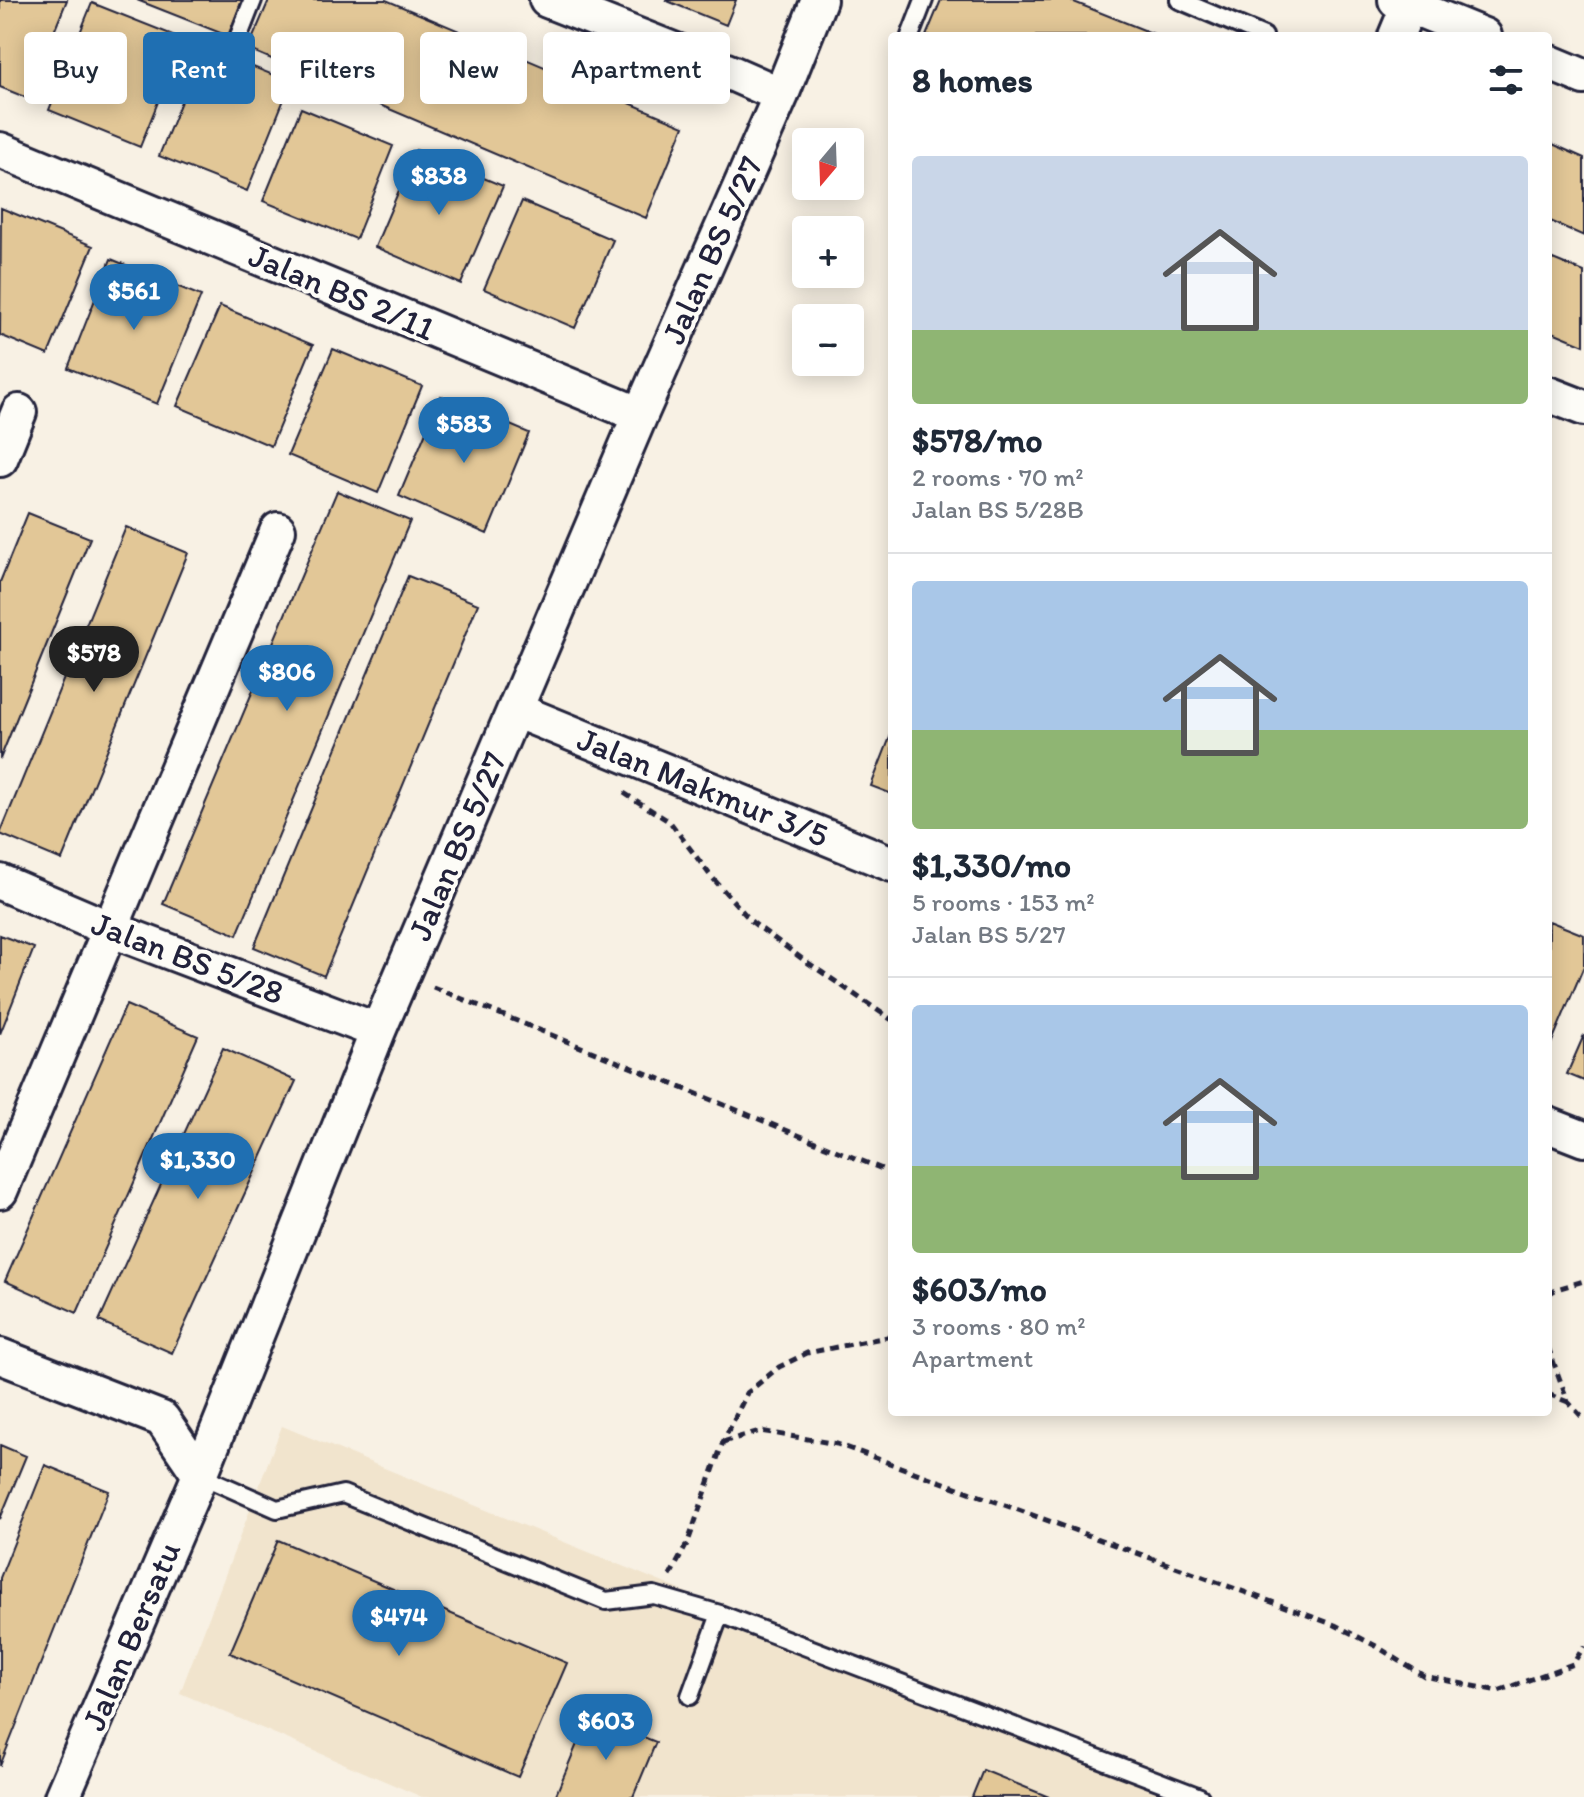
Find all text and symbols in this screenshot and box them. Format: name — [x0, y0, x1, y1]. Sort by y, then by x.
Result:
chip: Buy — [24, 32, 127, 104]
chip: Rent — [143, 32, 255, 104]
chip: Filters — [271, 32, 404, 104]
chip: New — [420, 32, 527, 104]
chip: Apartment — [543, 32, 730, 104]
icon: filters — [1484, 58, 1528, 102]
text: 8 homes — [912, 60, 1033, 101]
north arrow — [792, 128, 864, 200]
map controls — [792, 128, 864, 376]
pin: $838 — [392, 149, 486, 217]
street label: Jalan BS 5/27 — [652, 150, 772, 350]
text: $838 — [411, 159, 467, 191]
icon: home — [1148, 208, 1292, 352]
button: + — [792, 216, 864, 288]
street label: Jalan BS 2/11 — [243, 235, 441, 349]
pin: $561 — [87, 264, 181, 332]
text: $561 — [108, 274, 160, 306]
button: − — [792, 304, 864, 376]
pin: $583 — [417, 397, 511, 465]
text: $583 — [436, 407, 492, 439]
text: $578/mo — [912, 420, 1043, 461]
text: 2 rooms · 70 m² — [912, 461, 1084, 493]
text: Jalan BS 5/28B — [912, 493, 1084, 525]
pin: $578 — [47, 626, 141, 694]
icon: home — [1148, 633, 1292, 777]
text: $578 — [67, 636, 121, 668]
pin: $806 — [240, 645, 334, 713]
text: $806 — [258, 655, 316, 687]
street label: Jalan Makmur 3/5 — [572, 718, 834, 856]
street label: Jalan BS 5/27 — [399, 745, 515, 946]
text: $1,330/mo — [912, 845, 1071, 886]
text: 5 rooms · 153 m² — [912, 886, 1095, 918]
street label: Jalan BS 5/28 — [86, 903, 290, 1013]
text: Jalan BS 5/27 — [912, 918, 1066, 950]
icon: home — [1148, 1057, 1292, 1201]
pin: $1,330 — [133, 1133, 263, 1201]
text: $1,330 — [160, 1143, 236, 1175]
text: $603/mo — [912, 1269, 1047, 1310]
text: 3 rooms · 80 m² — [912, 1310, 1086, 1342]
text: Apartment — [912, 1342, 1033, 1374]
street label: Jalan Bersatu — [73, 1535, 189, 1737]
pin: $474 — [352, 1590, 446, 1658]
text: $474 — [370, 1600, 428, 1632]
pin: $603 — [559, 1694, 653, 1762]
text: $603 — [577, 1704, 635, 1736]

